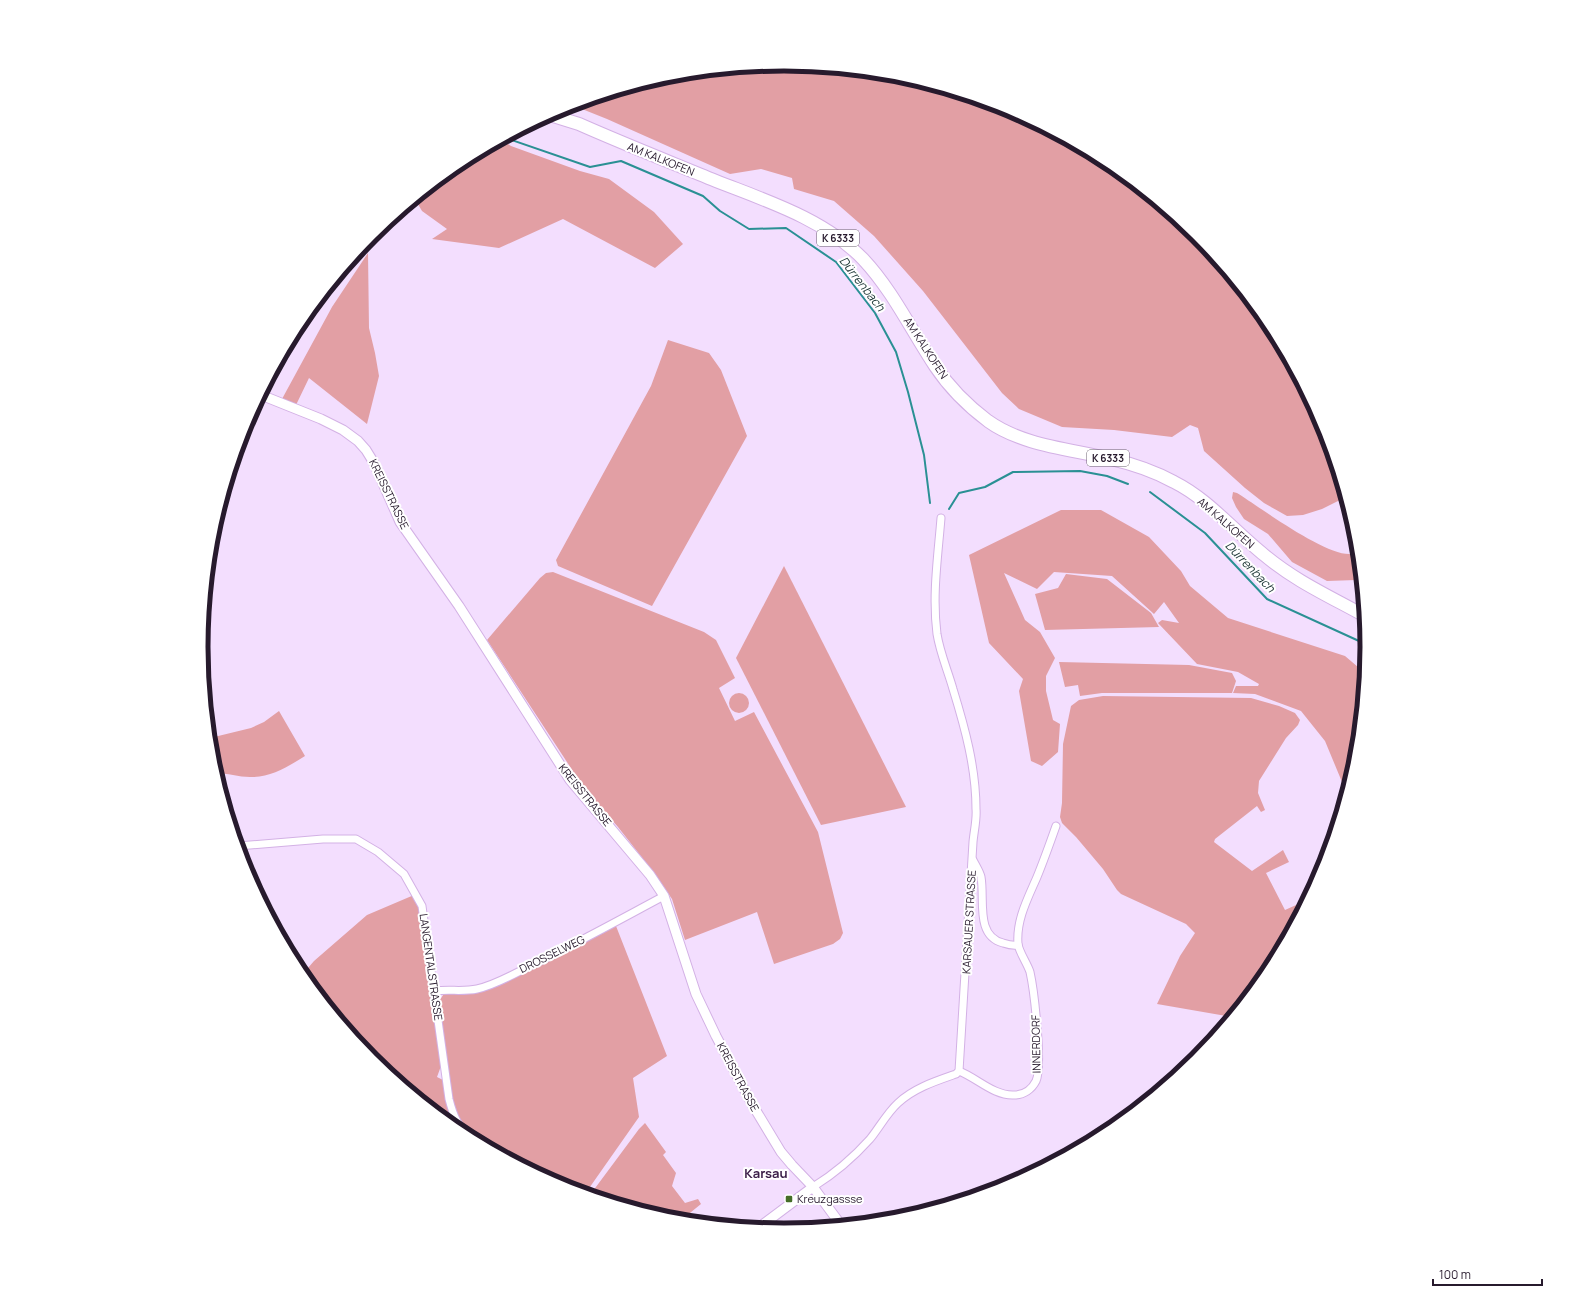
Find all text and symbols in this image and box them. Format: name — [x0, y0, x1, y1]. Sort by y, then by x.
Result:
street label: AM KALKOFEN — [625, 138, 697, 179]
road number: K 6333 — [817, 230, 859, 246]
water label: Dürrenbach — [836, 253, 890, 315]
street label: AM KALKOFEN — [901, 314, 952, 382]
road number: K 6333 — [1087, 450, 1129, 466]
street label: KREISSTRASSE — [366, 456, 413, 531]
street label: AM KALKOFEN — [1195, 494, 1258, 552]
water label: Dürrenbach — [1222, 537, 1280, 597]
street label: KREISSTRASSE — [556, 760, 615, 829]
street label: KARSAUER STRASSE — [958, 870, 979, 974]
street label: LANGENTALSTRASSE — [417, 913, 446, 1021]
street label: DROSSELWEG — [517, 931, 587, 976]
street label: INNERDORF — [1027, 1014, 1044, 1073]
street label: KREISSTRASSE — [714, 1040, 763, 1114]
district label: Karsau — [744, 1164, 788, 1182]
place label: Kreuzgassse — [797, 1191, 863, 1206]
marker: Kreuzgassse — [784, 1194, 794, 1204]
scale bar — [1433, 1261, 1542, 1287]
text: 100 m — [1439, 1266, 1471, 1283]

